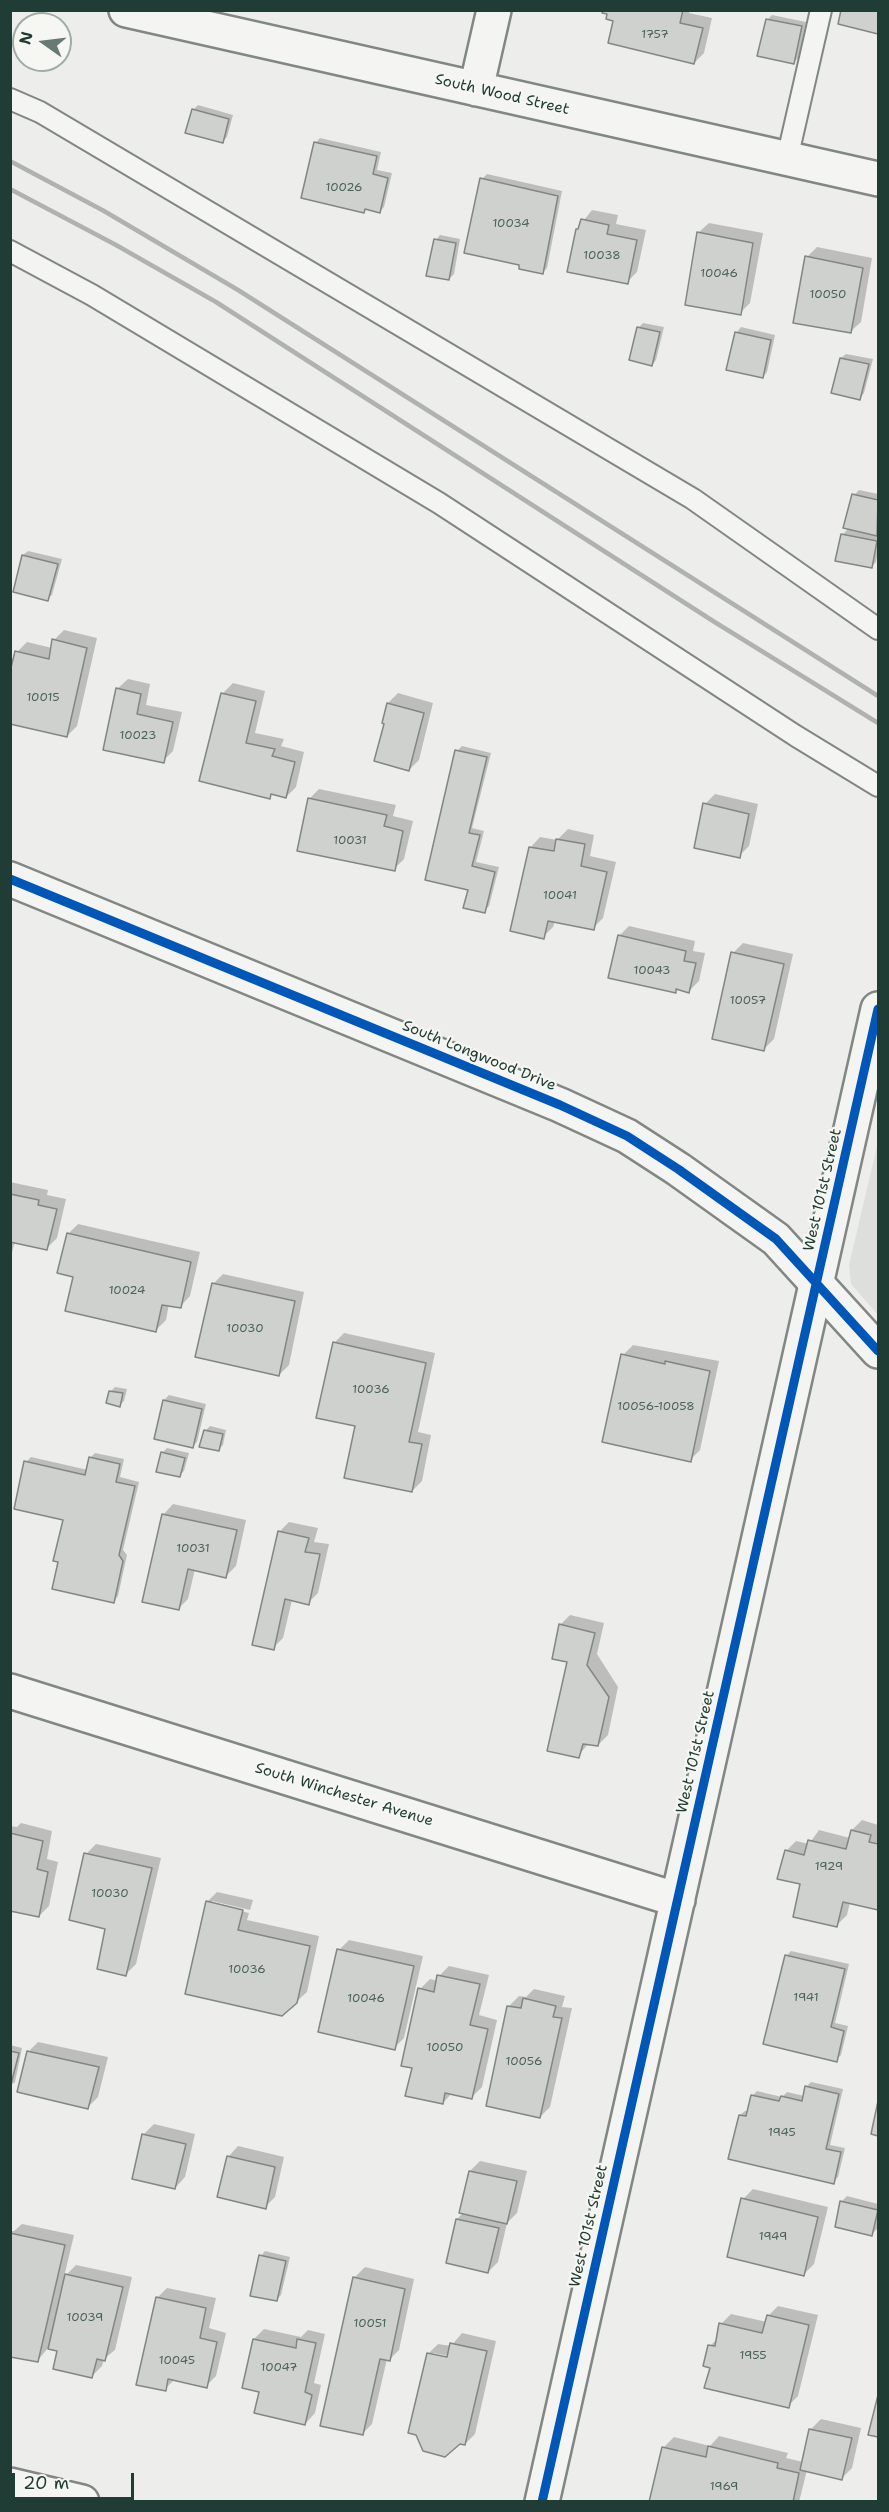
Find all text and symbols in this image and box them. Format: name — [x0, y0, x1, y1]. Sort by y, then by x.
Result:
north arrow — [12, 12, 72, 72]
house number: 1757 — [641, 28, 669, 42]
text: N — [14, 29, 38, 47]
street label: South Wood Street — [433, 71, 571, 119]
house number: 10026 — [326, 181, 362, 195]
house number: 10034 — [492, 217, 530, 231]
house number: 10038 — [583, 249, 621, 263]
house number: 10046 — [700, 267, 738, 281]
house number: 10050 — [810, 288, 846, 302]
house number: 10015 — [26, 691, 60, 705]
house number: 10023 — [120, 729, 156, 743]
house number: 10031 — [333, 834, 367, 848]
house number: 10041 — [543, 889, 577, 903]
house number: 10043 — [633, 964, 671, 978]
house number: 10057 — [730, 994, 766, 1008]
street label: South Longwood Drive — [400, 1017, 558, 1095]
street label: West 101st Street — [800, 1127, 846, 1253]
house number: 10024 — [109, 1284, 145, 1298]
house number: 10030 — [226, 1322, 264, 1336]
house number: 10036 — [352, 1383, 390, 1397]
house number: 10056-10058 — [617, 1400, 695, 1414]
house number: 10031 — [176, 1542, 210, 1556]
street label: West 101st Street — [673, 1689, 719, 1815]
street label: South Winchester Avenue — [253, 1759, 435, 1831]
house number: 1929 — [815, 1860, 843, 1874]
house number: 10030 — [91, 1887, 129, 1901]
house number: 10036 — [228, 1963, 266, 1977]
house number: 1941 — [793, 1991, 819, 2005]
house number: 10046 — [347, 1992, 385, 2006]
house number: 10050 — [427, 2041, 463, 2055]
house number: 10056 — [506, 2055, 542, 2069]
house number: 1945 — [768, 2126, 796, 2140]
street label: West 101st Street — [566, 2163, 612, 2289]
house number: 1949 — [759, 2230, 787, 2244]
house number: 10039 — [67, 2311, 103, 2325]
house number: 10051 — [353, 2317, 387, 2331]
house number: 1955 — [739, 2349, 767, 2363]
house number: 10045 — [159, 2354, 195, 2368]
house number: 10047 — [260, 2361, 298, 2375]
scale bar — [15, 2461, 136, 2499]
text: 20 m — [23, 2471, 69, 2495]
house number: 1969 — [710, 2480, 738, 2494]

